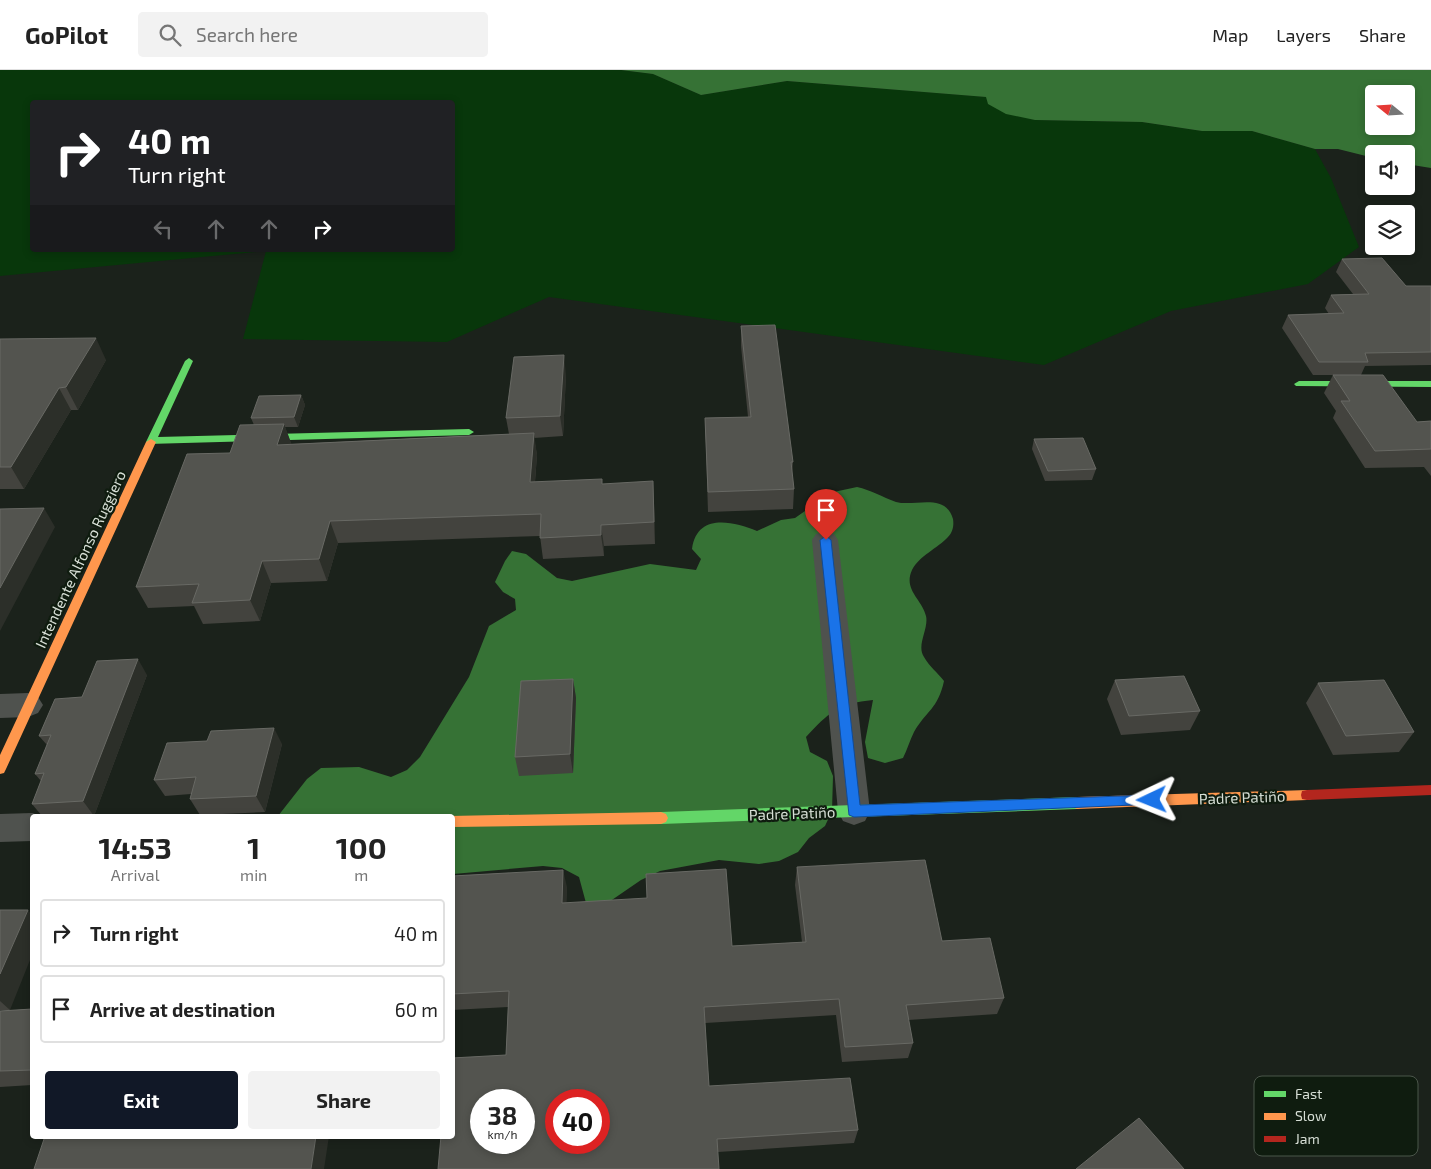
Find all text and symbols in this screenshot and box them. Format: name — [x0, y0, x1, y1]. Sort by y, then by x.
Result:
search box — [138, 12, 488, 57]
text: GoPilot — [25, 20, 108, 49]
icon: search — [156, 21, 184, 49]
text: Search here — [196, 23, 298, 46]
text: Map — [1212, 24, 1248, 46]
text: Layers — [1276, 24, 1331, 46]
text: Share — [1359, 24, 1406, 46]
north arrow — [1365, 85, 1415, 135]
map controls — [1365, 85, 1415, 255]
text: 40 m — [128, 119, 211, 161]
icon: right — [45, 120, 110, 185]
button: sound — [1365, 145, 1415, 195]
text: Turn right — [128, 161, 226, 187]
button: layers — [1365, 205, 1415, 255]
icon: left — [149, 215, 177, 243]
icon: ahead — [202, 215, 230, 243]
icon: ahead — [255, 215, 283, 243]
icon: right — [308, 215, 336, 243]
street label: Intendente Alfonso Ruggiero — [31, 467, 129, 651]
pin — [805, 489, 847, 540]
icon: arrive — [812, 496, 840, 524]
position arrow — [1125, 773, 1177, 825]
street label: Padre Patiño — [1198, 786, 1286, 808]
street label: Padre Patiño — [748, 802, 836, 824]
text: 14:53 — [98, 829, 172, 865]
text: 1 — [247, 829, 260, 865]
text: 100 — [336, 829, 387, 865]
text: Arrival — [111, 865, 159, 884]
text: min — [240, 865, 267, 884]
text: m — [354, 865, 368, 884]
icon: right — [47, 919, 75, 947]
text: Turn right — [90, 922, 178, 945]
text: 40 m — [394, 922, 438, 945]
icon: arrive — [47, 995, 75, 1023]
text: Arrive at destination — [90, 998, 275, 1021]
text: 60 m — [395, 998, 438, 1021]
button: Exit — [45, 1071, 238, 1129]
button: Share — [248, 1071, 440, 1129]
legend — [1254, 1076, 1418, 1156]
text: Fast — [1295, 1085, 1322, 1102]
speed limit sign: 40 — [545, 1089, 610, 1154]
text: 38 — [488, 1100, 517, 1130]
text: Slow — [1295, 1107, 1327, 1124]
text: km/h — [488, 1127, 517, 1141]
text: Jam — [1295, 1130, 1320, 1147]

